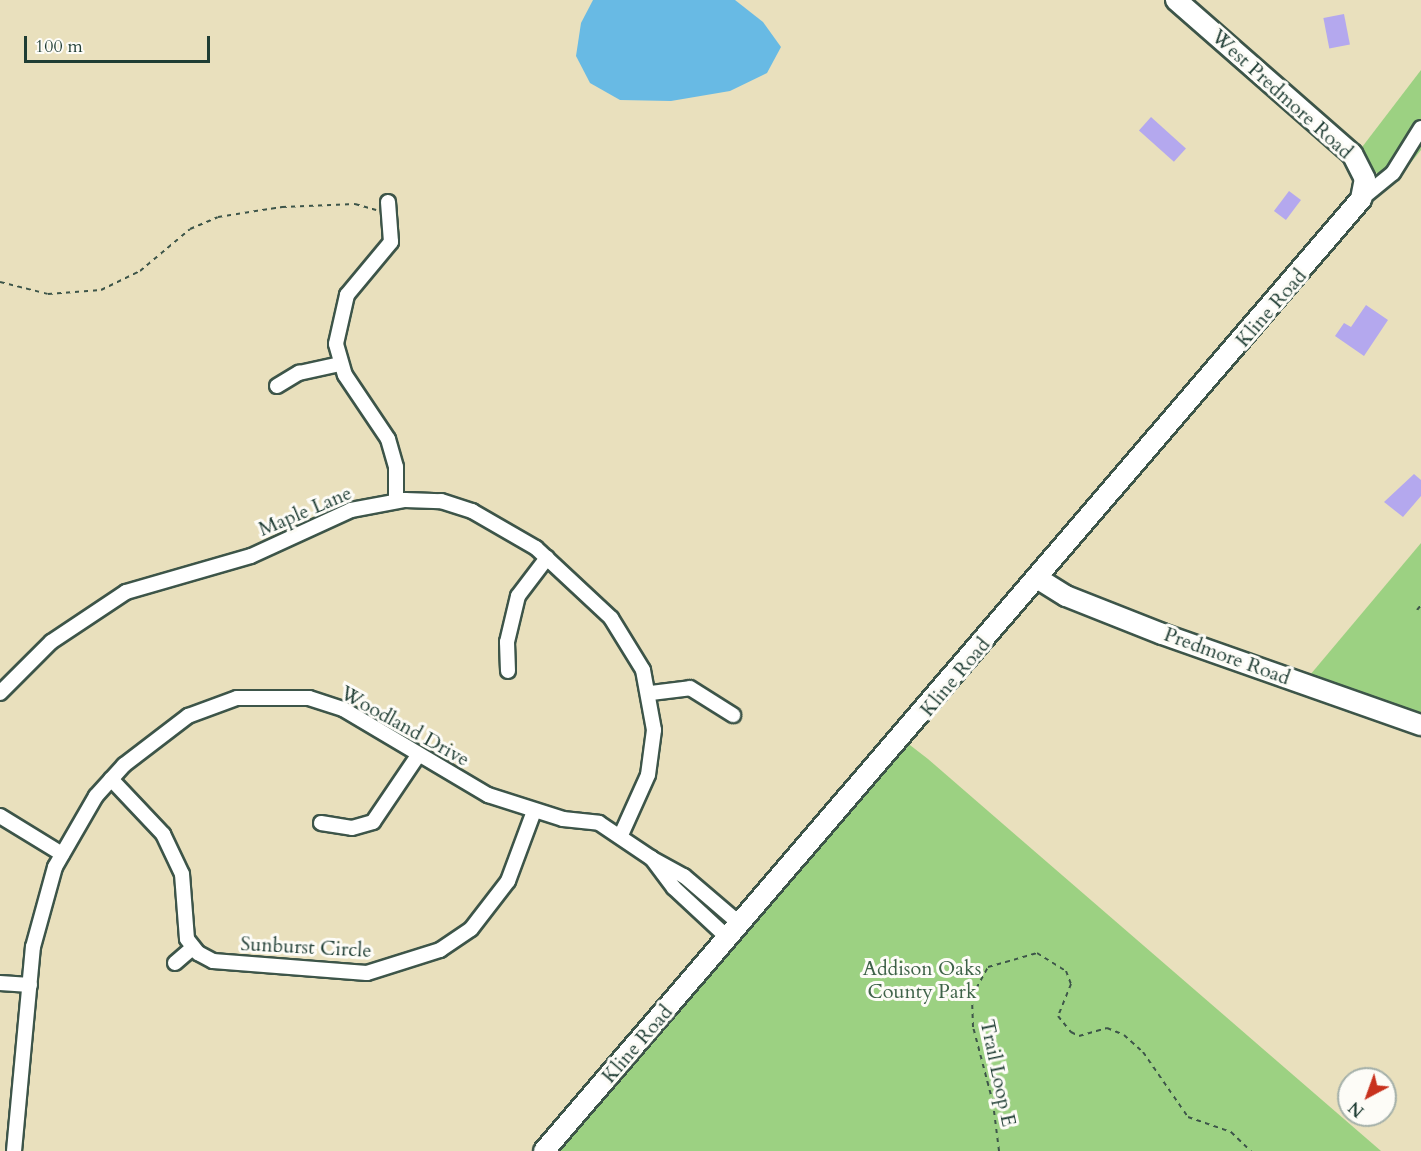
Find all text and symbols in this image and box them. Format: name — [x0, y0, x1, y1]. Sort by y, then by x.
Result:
scale bar — [27, 24, 213, 62]
street label: West Predmore Road — [1206, 24, 1358, 164]
text: 100 m — [35, 34, 83, 59]
street label: Kline Road — [1231, 264, 1311, 352]
street label: Maple Lane — [255, 481, 355, 541]
street label: Predmore Road — [1161, 622, 1293, 690]
street label: Kline Road — [915, 633, 995, 721]
street label: Woodland Drive — [336, 681, 474, 771]
street label: Sunburst Circle — [240, 932, 372, 962]
park label: Addison Oaks County Park — [863, 956, 981, 1003]
street label: Kline Road — [597, 1000, 677, 1088]
street label: Trail Loop E — [975, 1017, 1021, 1129]
north arrow — [1337, 1067, 1397, 1127]
text: N — [1344, 1096, 1369, 1122]

